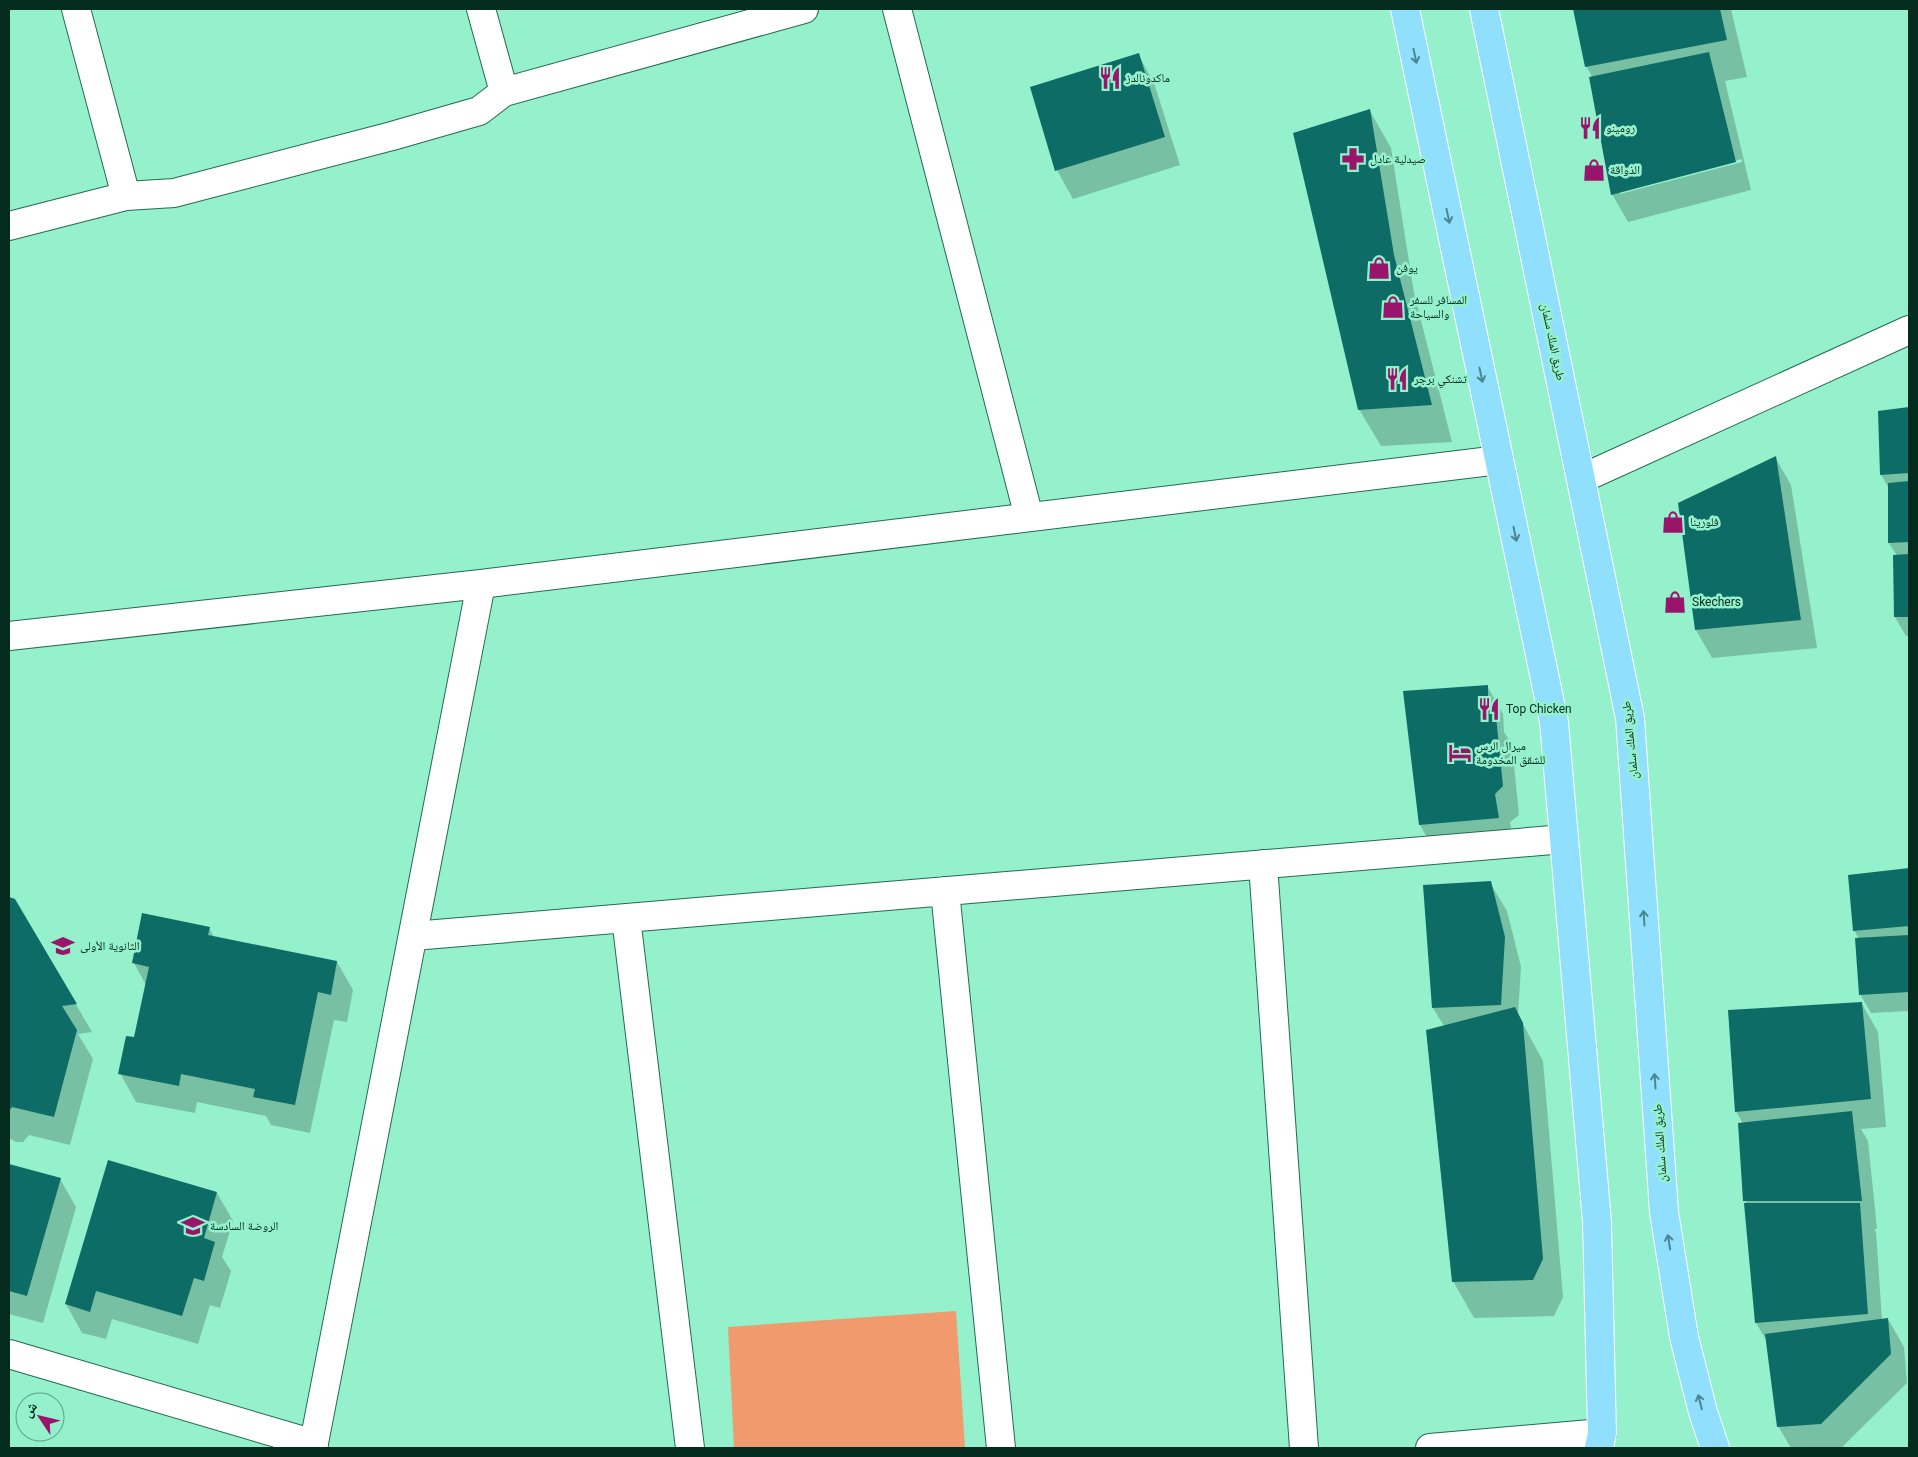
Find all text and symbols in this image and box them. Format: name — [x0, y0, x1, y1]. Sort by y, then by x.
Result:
one-way arrow — [1410, 48, 1420, 64]
restaurant icon: ماكدونالدز — [1097, 65, 1123, 91]
place label: ماكدونالدز — [1125, 71, 1170, 85]
restaurant icon: رومينو — [1577, 115, 1603, 141]
place label: رومينو — [1606, 121, 1636, 135]
pharmacy icon: صيدلية عادل — [1340, 146, 1366, 172]
place label: صيدلية عادل — [1370, 152, 1426, 166]
shop icon: الذواقة — [1581, 157, 1607, 183]
place label: الذواقة — [1610, 163, 1640, 177]
one-way arrow — [1444, 207, 1453, 223]
shop icon: يوفن — [1366, 255, 1392, 281]
place label: يوفن — [1396, 261, 1418, 275]
place label: المسافر للسفر والسياحة — [1409, 293, 1467, 321]
shop icon: المسافر للسفر والسياحة — [1380, 294, 1406, 320]
street label: طريق الملك سلمان — [1538, 302, 1568, 382]
restaurant icon: تشنكي برجر — [1384, 366, 1410, 392]
one-way arrow — [1477, 366, 1486, 382]
place label: تشنكي برجر — [1413, 372, 1467, 389]
shop icon: فلورينا — [1660, 509, 1686, 535]
place label: فلورينا — [1690, 515, 1719, 529]
one-way arrow — [1510, 525, 1520, 541]
shop icon: Skechers — [1662, 589, 1688, 615]
place label: Skechers — [1692, 595, 1741, 609]
restaurant icon: Top Chicken — [1476, 696, 1502, 722]
street label: طريق الملك سلمان — [1619, 700, 1641, 780]
place label: Top Chicken — [1506, 702, 1572, 716]
place label: ميرال الرس للشقق المخدومة — [1476, 739, 1545, 767]
hotel icon: ميرال الرس للشقق المخدومة — [1447, 740, 1473, 766]
one-way arrow — [1640, 911, 1649, 927]
school or university icon: الثانوية الأولى — [50, 933, 76, 959]
place label: الثانوية الأولى — [80, 939, 140, 953]
one-way arrow — [1651, 1073, 1660, 1089]
street label: طريق الملك سلمان — [1650, 1103, 1670, 1183]
school or university icon: الروضة السادسة — [180, 1213, 206, 1239]
place label: الروضة السادسة — [210, 1219, 279, 1233]
one-way arrow — [1664, 1235, 1674, 1251]
north arrow — [15, 1392, 65, 1442]
one-way arrow — [1695, 1394, 1704, 1410]
text: ش — [19, 1399, 41, 1421]

